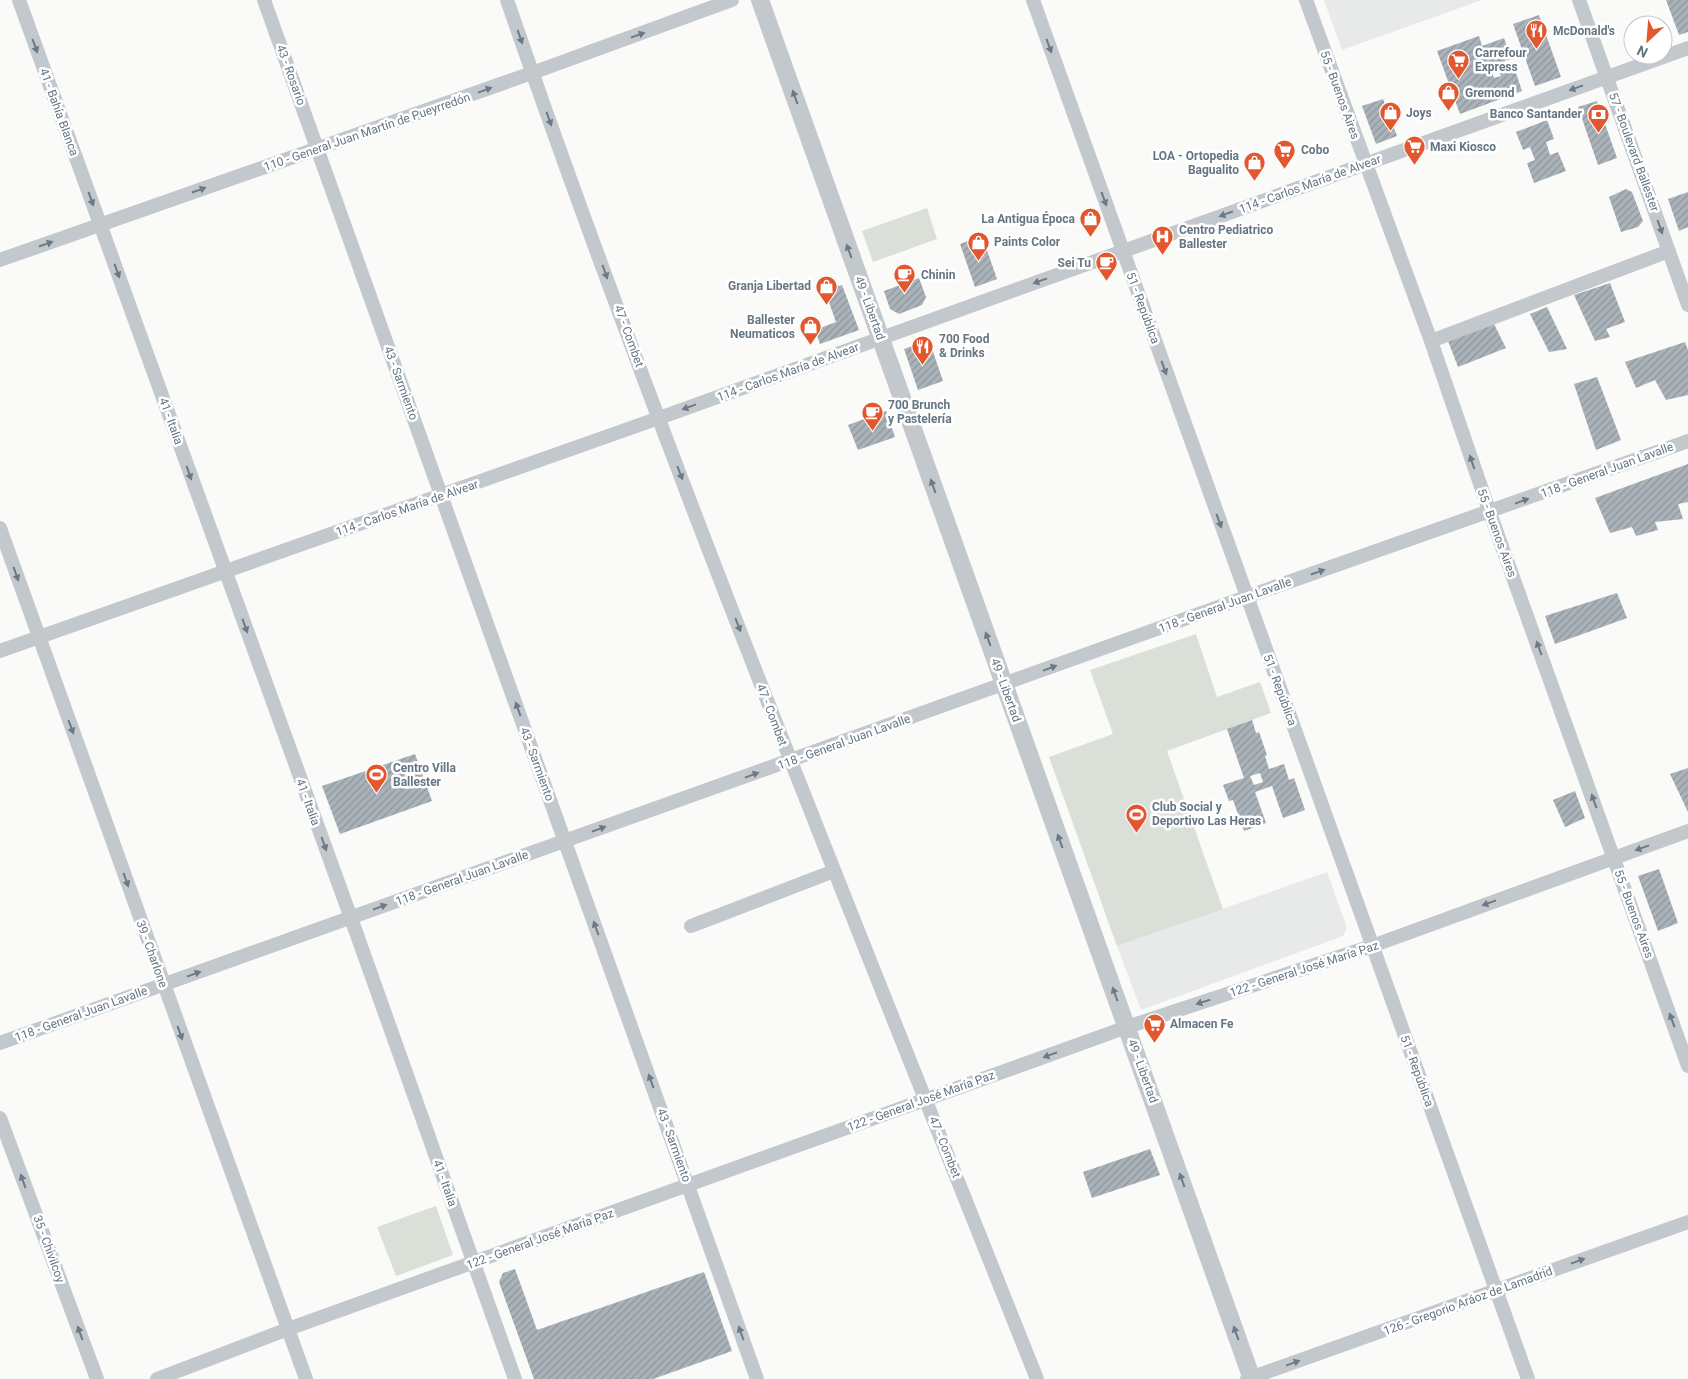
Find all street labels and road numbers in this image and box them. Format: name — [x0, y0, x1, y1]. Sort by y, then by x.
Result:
street label: 43 - Rosario — [274, 43, 308, 107]
street label: 55 - Buenos Aires — [1317, 49, 1363, 141]
street label: 41 - Bahía Blanca — [37, 66, 81, 158]
street label: 110 - General Juan Martín de Pueyrredón — [262, 90, 472, 174]
street label: 57 - Boulevard Ballester — [1606, 91, 1662, 213]
street label: 114 - Carlos María de Alvear — [1237, 152, 1383, 216]
street label: 51 - República — [1124, 270, 1162, 346]
street label: 49 - Libertad — [852, 274, 888, 342]
street label: 47 - Combet — [611, 303, 647, 369]
street label: 114 - Carlos María de Alvear — [715, 340, 861, 404]
street label: 43 - Sarmiento — [381, 344, 421, 422]
street label: 41 - Italia — [156, 396, 186, 446]
street label: 118 - General Juan Lavalle — [1539, 439, 1675, 501]
street label: 114 - Carlos María de Alvear — [334, 477, 480, 539]
street label: 55 - Buenos Aires — [1474, 487, 1520, 579]
street label: 118 - General Juan Lavalle — [1157, 574, 1293, 636]
street label: 51 - República — [1261, 652, 1299, 728]
street label: 49 - Libertad — [988, 656, 1024, 724]
street label: 47 - Combet — [754, 682, 790, 748]
street label: 118 - General Juan Lavalle — [776, 711, 912, 773]
street label: 43 - Sarmiento — [517, 725, 557, 803]
street label: 41 - Italia — [293, 777, 323, 827]
street label: 118 - General Juan Lavalle — [394, 847, 530, 909]
street label: 55 - Buenos Aires — [1611, 868, 1657, 960]
street label: 39 - Charlone — [133, 918, 171, 990]
street label: 122 - General José María Paz — [1228, 938, 1380, 1000]
street label: 118 - General Juan Lavalle — [13, 983, 149, 1045]
street label: 51 - República — [1398, 1033, 1436, 1109]
street label: 49 - Libertad — [1125, 1037, 1161, 1105]
street label: 122 - General José María Paz — [845, 1068, 997, 1134]
street label: 43 - Sarmiento — [654, 1106, 694, 1184]
street label: 47 - Combet — [926, 1114, 964, 1180]
street label: 41 - Italia — [430, 1158, 460, 1208]
street label: 122 - General José María Paz — [464, 1206, 616, 1272]
street label: 35 - Chivilcoy — [30, 1213, 68, 1285]
street label: 126 - Gregorio Aráoz de Lamadrid — [1382, 1264, 1554, 1338]

